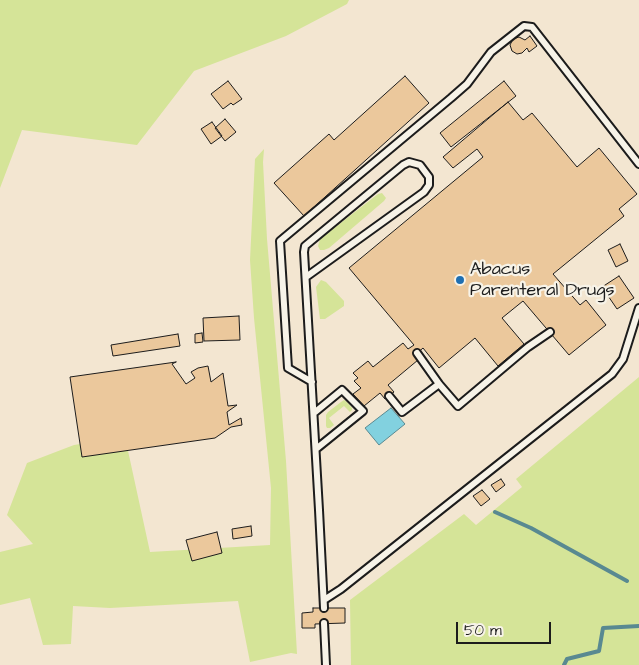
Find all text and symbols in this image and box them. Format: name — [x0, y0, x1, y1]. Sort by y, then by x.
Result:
place label: Abacus Parenteral Drugs — [470, 259, 615, 302]
marker: Abacus Parenteral Drugs — [454, 274, 466, 286]
scale bar — [459, 612, 554, 644]
text: 50 m — [464, 620, 502, 641]

